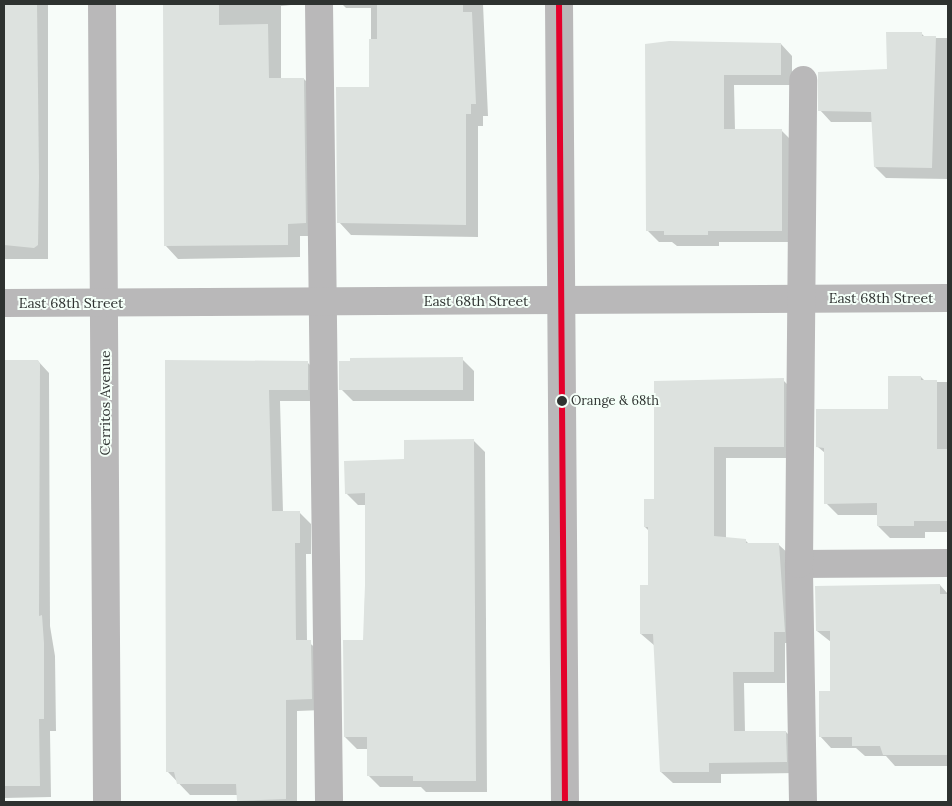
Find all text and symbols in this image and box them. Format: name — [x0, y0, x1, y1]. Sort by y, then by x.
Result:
street label: East 68th Street — [829, 290, 933, 306]
street label: East 68th Street — [424, 293, 528, 309]
street label: East 68th Street — [19, 295, 123, 311]
street label: Cerritos Avenue — [97, 351, 113, 455]
place label: Orange & 68th — [571, 393, 659, 409]
marker: Orange & 68th — [557, 396, 567, 406]

